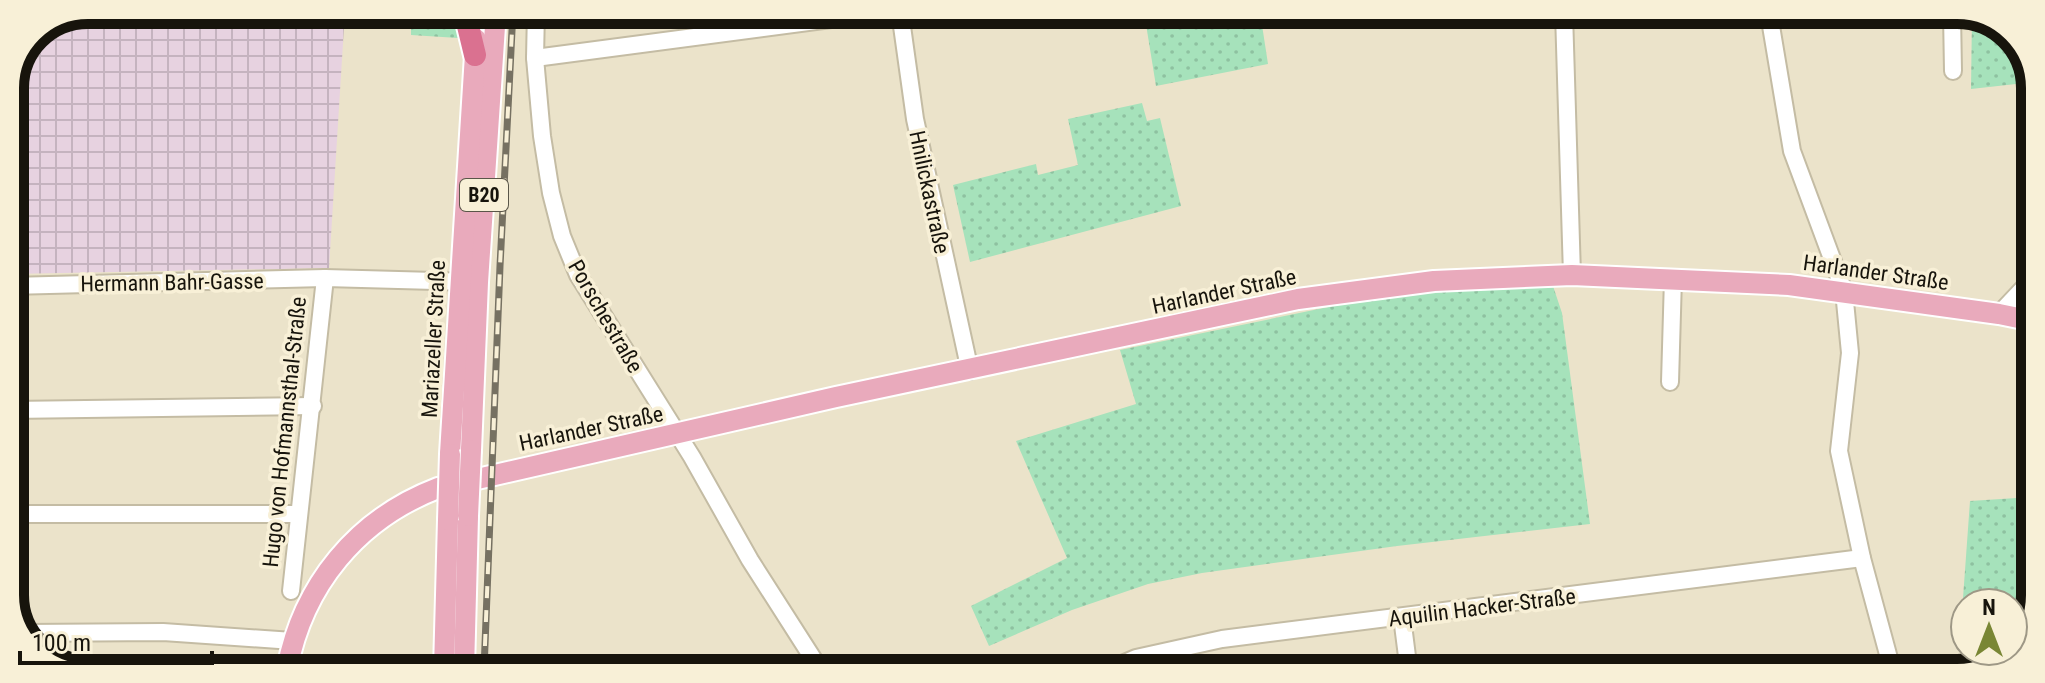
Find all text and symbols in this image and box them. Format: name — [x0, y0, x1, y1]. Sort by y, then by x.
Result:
street label: Hnilickastraße — [904, 128, 955, 256]
road number: B20 — [460, 179, 508, 211]
street label: Harlander Straße — [1802, 250, 1950, 295]
street label: Porschestraße — [563, 255, 648, 377]
street label: Mariazeller Straße — [417, 260, 450, 419]
street label: Harlander Straße — [1150, 264, 1298, 319]
street label: Hermann Bahr-Gasse — [80, 268, 264, 297]
street label: Hugo von Hofmannsthal-Straße — [258, 295, 311, 569]
street label: Harlander Straße — [517, 401, 665, 456]
street label: Aquilin Hacker-Straße — [1387, 584, 1577, 631]
north arrow — [1949, 587, 2029, 667]
text: N — [1982, 595, 1996, 620]
scale bar — [20, 615, 212, 665]
text: 100 m — [32, 629, 91, 657]

